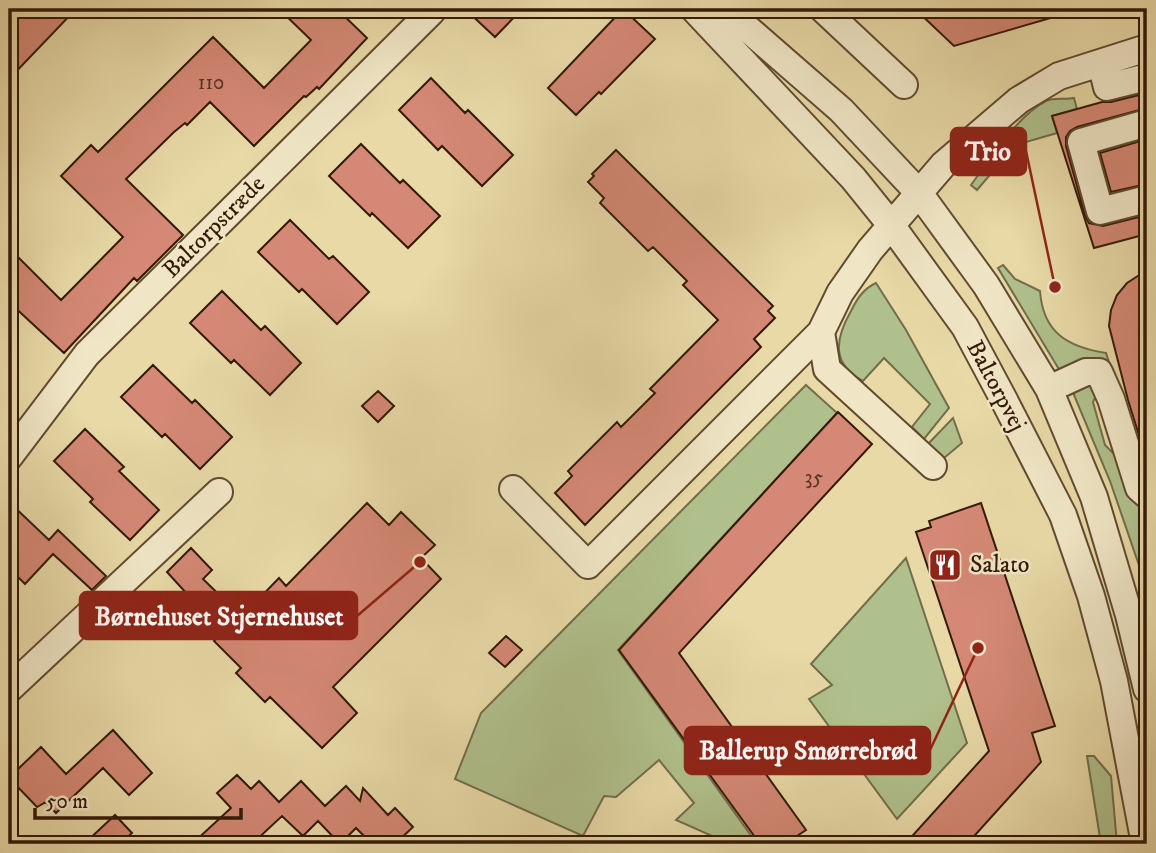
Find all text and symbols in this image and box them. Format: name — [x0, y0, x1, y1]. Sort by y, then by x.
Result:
house number: 110 — [198, 70, 224, 96]
callout: Trio — [951, 128, 1026, 175]
text: Trio — [964, 136, 1011, 169]
street label: Baltorpstræde — [156, 169, 272, 285]
street label: Baltorpvej — [960, 335, 1032, 437]
house number: 35 — [805, 465, 823, 491]
restaurant icon: Salato — [926, 546, 964, 584]
place label: Salato — [970, 550, 1030, 580]
callout: Børnehuset Stjernehuset — [80, 592, 357, 639]
text: Børnehuset Stjernehuset — [94, 601, 344, 634]
callout: Ballerup Smørrebrød — [685, 727, 930, 774]
text: Ballerup Smørrebrød — [699, 735, 918, 768]
scale bar — [35, 776, 242, 820]
text: 50 m — [46, 789, 88, 815]

